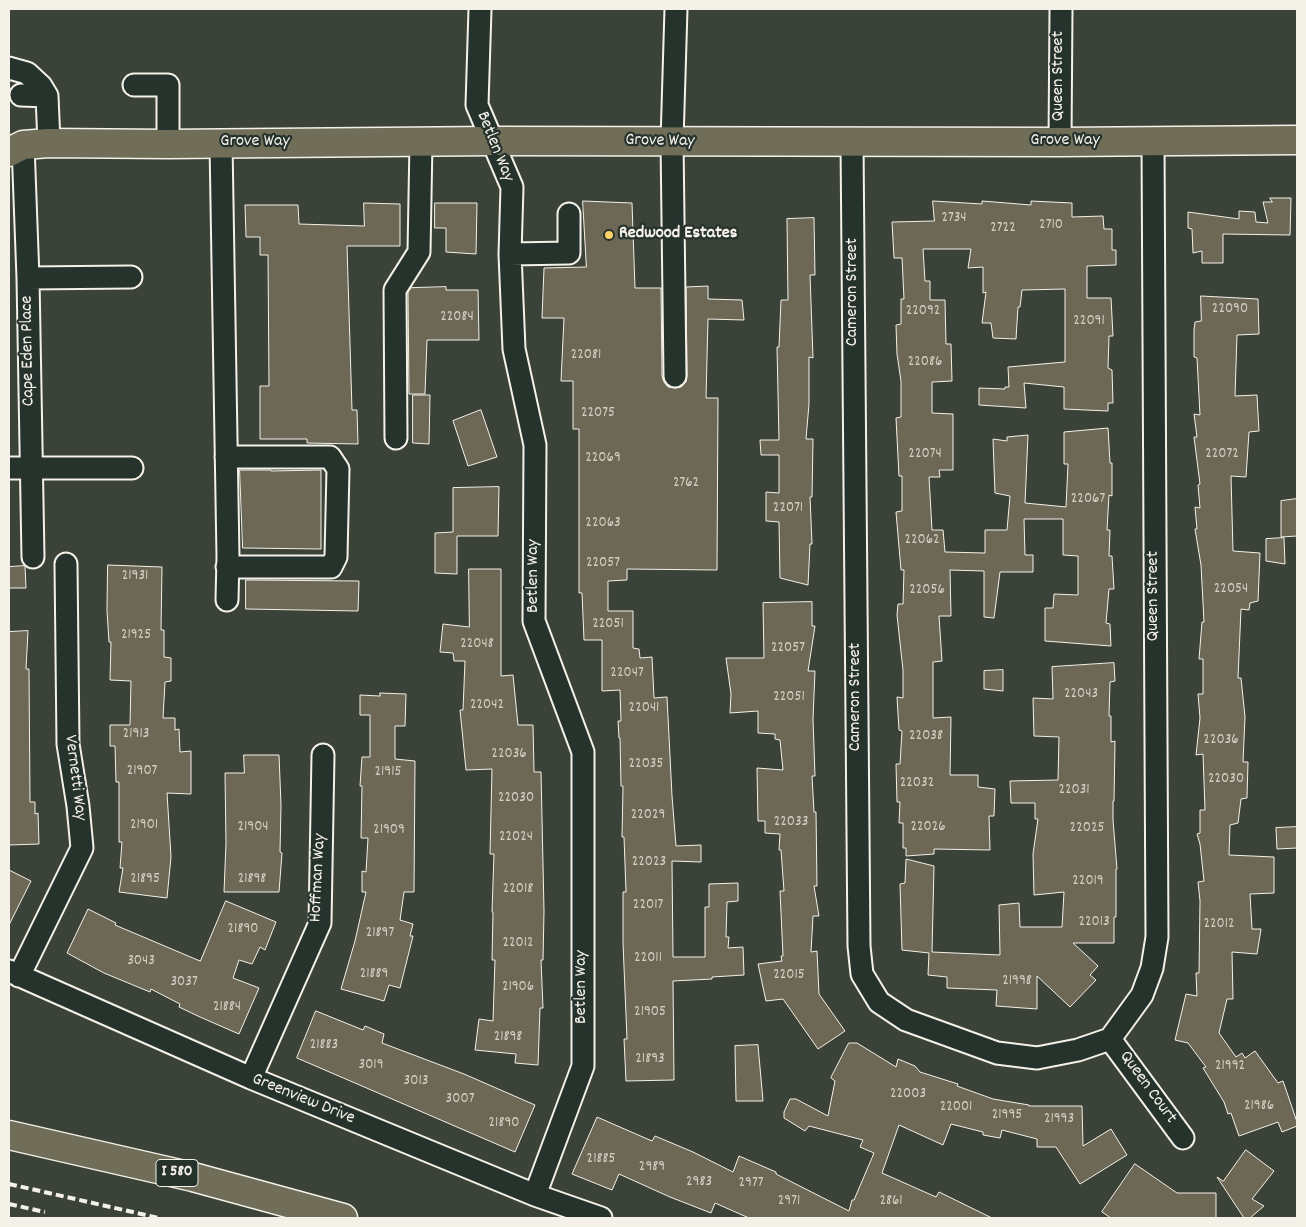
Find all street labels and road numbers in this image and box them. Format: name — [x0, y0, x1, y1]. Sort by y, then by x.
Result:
street label: Queen Street — [1049, 31, 1071, 121]
street label: Betlen Way — [470, 109, 518, 185]
street label: Grove Way — [625, 131, 695, 153]
street label: Grove Way — [1030, 131, 1100, 153]
street label: Grove Way — [220, 132, 290, 154]
street label: Cameron Street — [843, 238, 865, 346]
street label: Cape Eden Place — [17, 295, 41, 407]
street label: Betlen Way — [524, 539, 546, 613]
street label: Queen Street — [1144, 551, 1166, 641]
street label: Cameron Street — [846, 643, 868, 751]
street label: Vernetti Way — [58, 734, 90, 822]
street label: Hoffman Way — [306, 833, 332, 923]
street label: Betlen Way — [572, 950, 594, 1024]
street label: Queen Court — [1113, 1047, 1181, 1129]
street label: Greenview Drive — [248, 1070, 358, 1130]
road number: I 580 — [156, 1160, 198, 1186]

